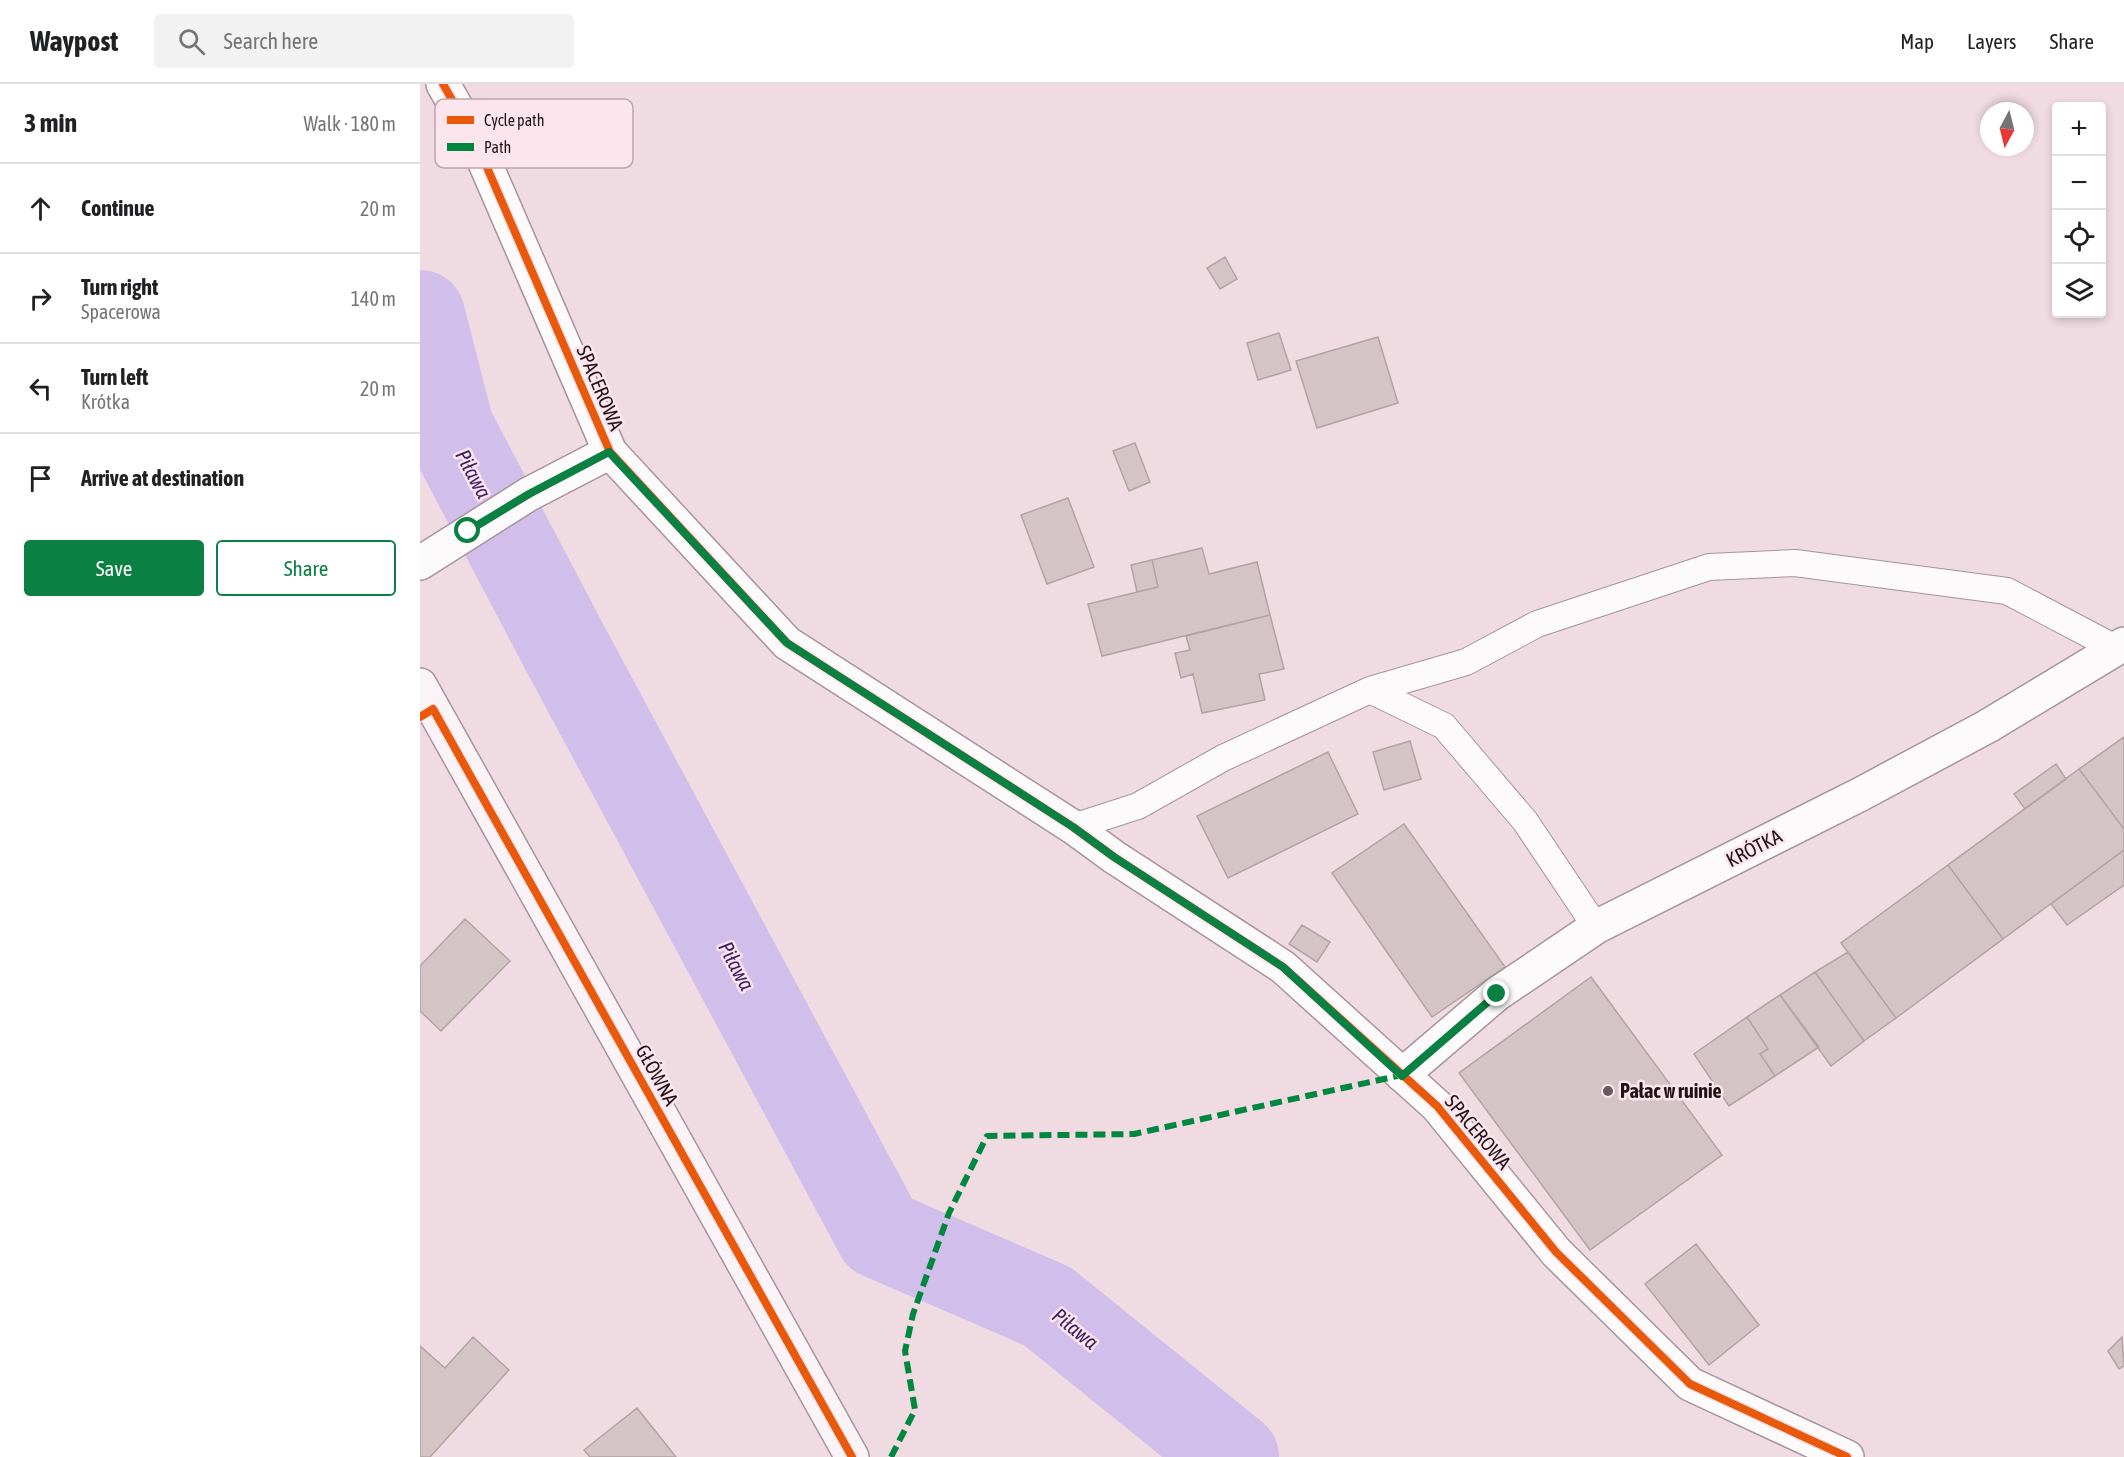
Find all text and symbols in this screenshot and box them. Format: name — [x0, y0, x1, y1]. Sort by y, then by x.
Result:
search box — [154, 14, 574, 68]
text: Waypost — [30, 25, 118, 57]
icon: search — [175, 25, 208, 58]
text: Search here — [223, 28, 318, 54]
text: Map — [1900, 29, 1934, 53]
text: Layers — [1967, 29, 2017, 53]
text: Share — [2050, 29, 2094, 53]
legend — [435, 99, 633, 168]
north arrow — [1980, 102, 2034, 156]
map controls — [2052, 102, 2106, 318]
button: + — [2052, 102, 2106, 156]
text: 3 min — [24, 108, 77, 138]
text: Cycle path — [484, 111, 544, 130]
text: Walk · 180 m — [304, 112, 396, 135]
text: Path — [484, 138, 511, 156]
button: − — [2052, 156, 2106, 210]
icon: ahead — [24, 192, 57, 225]
text: Continue — [81, 195, 155, 221]
text: 20 m — [360, 197, 396, 220]
button: locate — [2052, 210, 2106, 264]
button: layers — [2052, 264, 2106, 318]
text: Turn right — [81, 274, 158, 300]
icon: right — [24, 282, 57, 315]
text: 140 m — [351, 287, 396, 310]
text: Spacerowa — [81, 300, 161, 323]
street label: SPACEROWA — [572, 342, 629, 434]
text: Turn left — [81, 364, 148, 390]
icon: left — [24, 372, 57, 405]
text: 20 m — [360, 377, 396, 400]
text: Krótka — [81, 390, 130, 413]
water label: Piława — [451, 445, 497, 502]
icon: arrive — [24, 462, 57, 495]
text: Arrive at destination — [81, 465, 244, 491]
route start — [454, 517, 480, 543]
button: Save — [24, 540, 204, 596]
button: Share — [216, 540, 396, 596]
street label: KRÓTKA — [1722, 824, 1786, 871]
water label: Piława — [714, 937, 760, 994]
route end — [1483, 980, 1509, 1006]
street label: GŁÓWNA — [631, 1041, 683, 1109]
place label: Pałac w ruinie — [1620, 1079, 1722, 1102]
marker: Pałac w ruinie — [1601, 1084, 1615, 1098]
street label: SPACEROWA — [1441, 1090, 1516, 1174]
water label: Piława — [1048, 1303, 1103, 1354]

